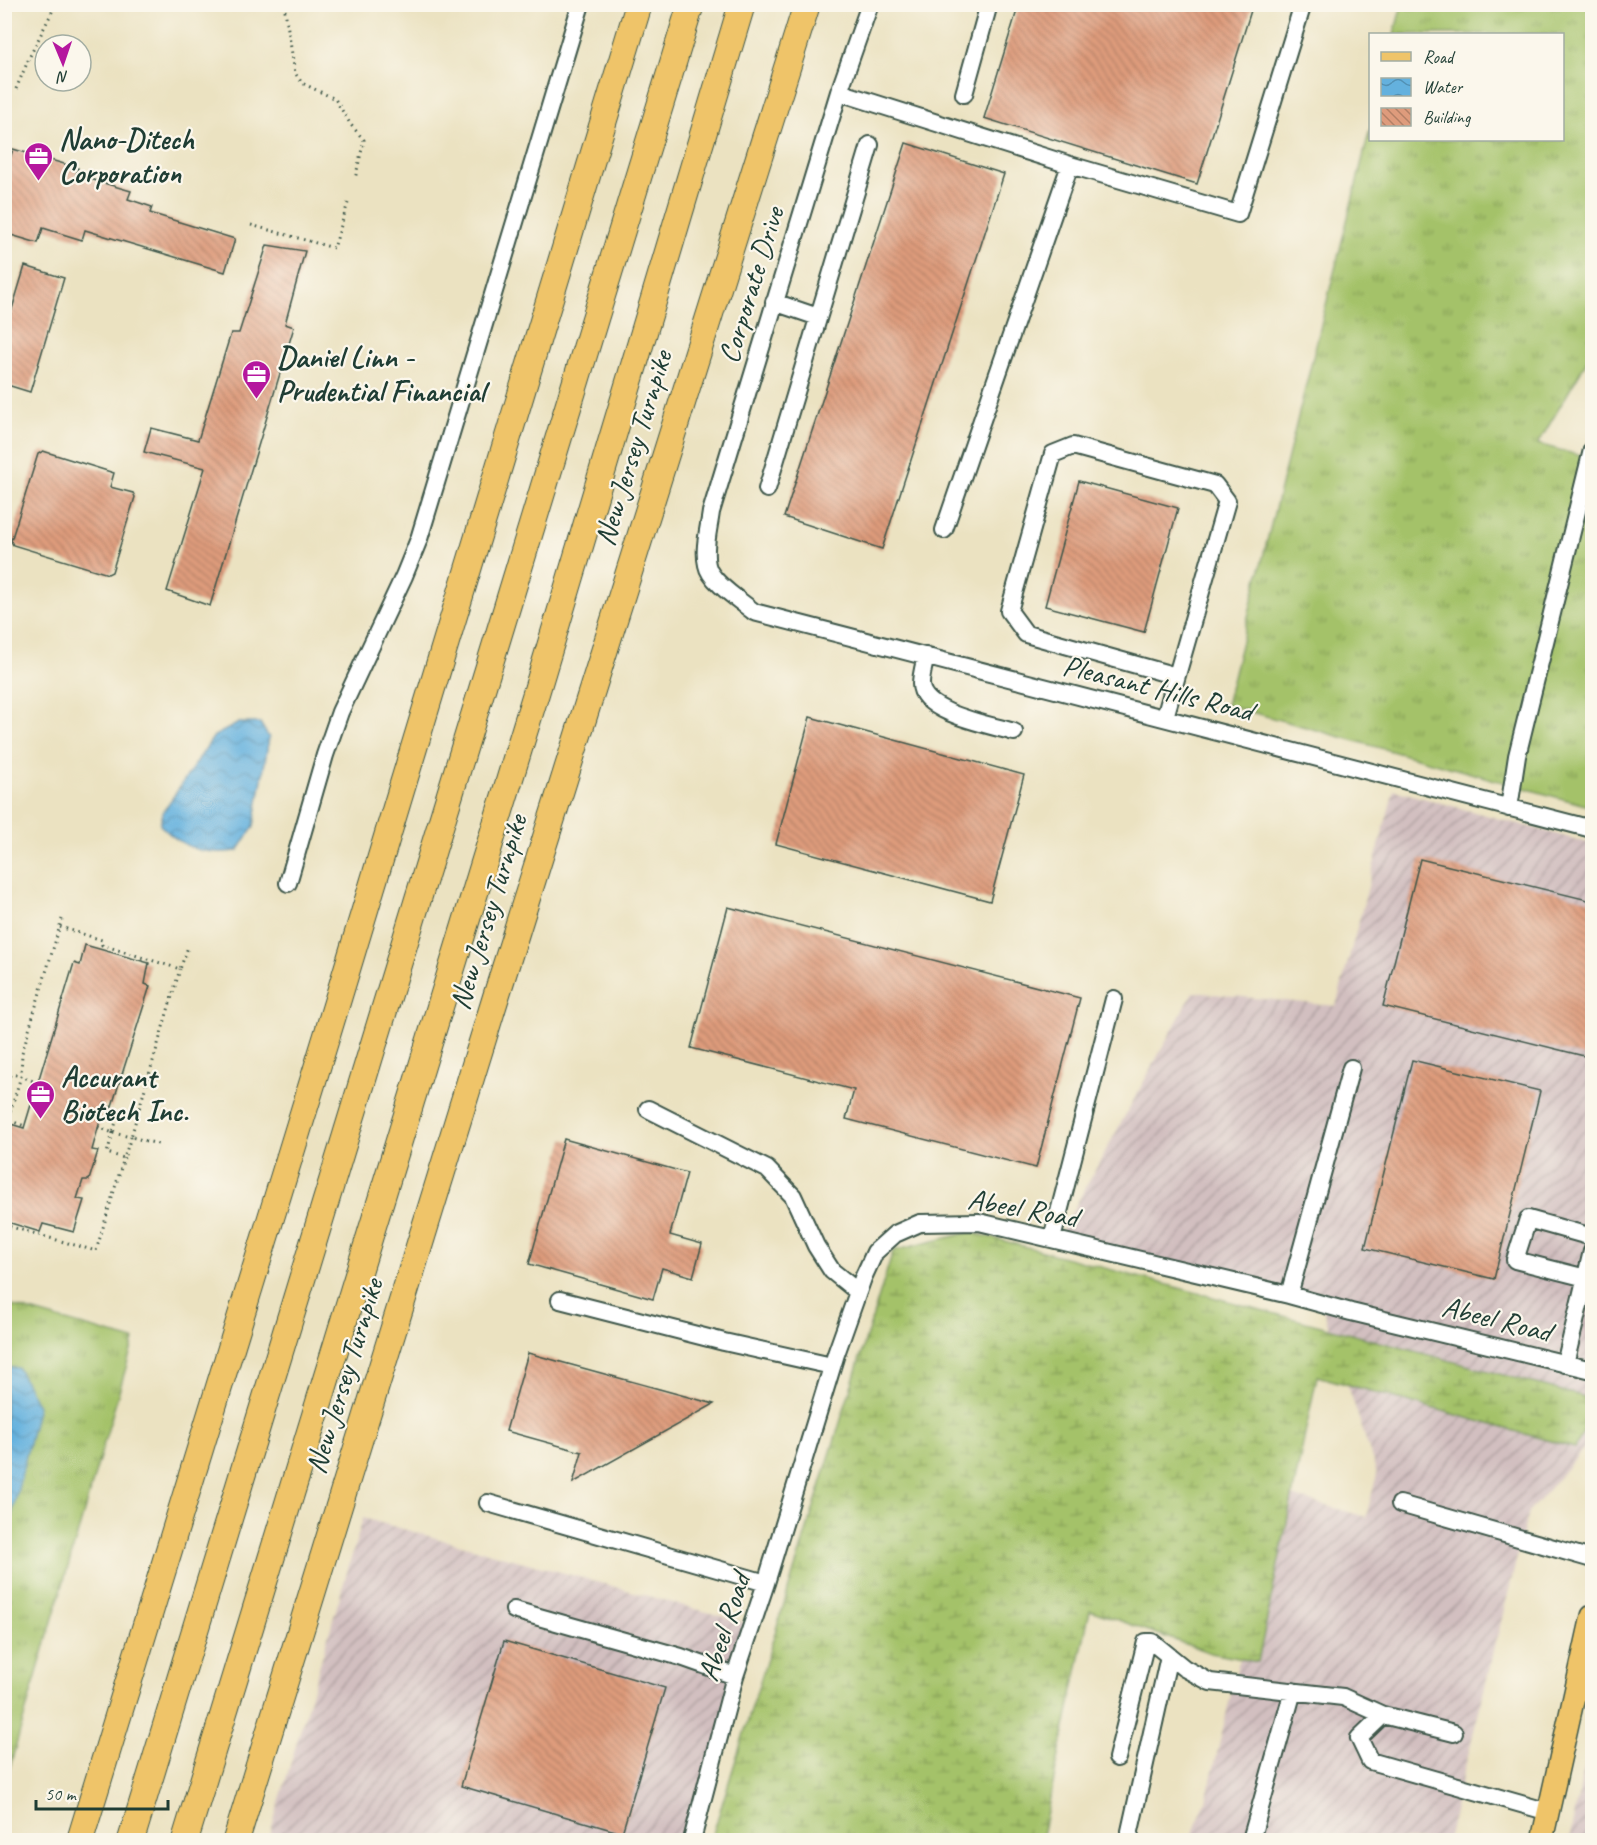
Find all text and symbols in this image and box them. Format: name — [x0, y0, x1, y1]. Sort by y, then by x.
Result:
north arrow — [33, 33, 93, 93]
legend — [1369, 33, 1564, 141]
text: Road — [1423, 46, 1456, 68]
text: N — [55, 67, 69, 87]
text: Water — [1423, 76, 1464, 98]
text: Building — [1423, 106, 1472, 128]
place label: Nano-Ditech Corporation — [59, 120, 195, 192]
office icon: Nano-Ditech Corporation — [22, 140, 54, 182]
street label: Corporate Drive — [709, 200, 793, 368]
place label: Daniel Linn - Prudential Financial — [277, 338, 491, 410]
street label: New Jersey Turnpike — [585, 344, 681, 550]
office icon: Daniel Linn - Prudential Financial — [240, 358, 272, 400]
street label: Pleasant Hills Road — [1059, 646, 1261, 731]
street label: New Jersey Turnpike — [440, 808, 536, 1014]
place label: Accurant Biotech Inc. — [61, 1058, 189, 1130]
office icon: Accurant Biotech Inc. — [24, 1078, 56, 1120]
street label: Abeel Road — [965, 1180, 1085, 1237]
street label: New Jersey Turnpike — [296, 1272, 392, 1478]
street label: Abeel Road — [1438, 1287, 1560, 1352]
street label: Abeel Road — [689, 1564, 761, 1686]
scale bar — [36, 1773, 168, 1811]
text: 50 m — [45, 1783, 78, 1805]

